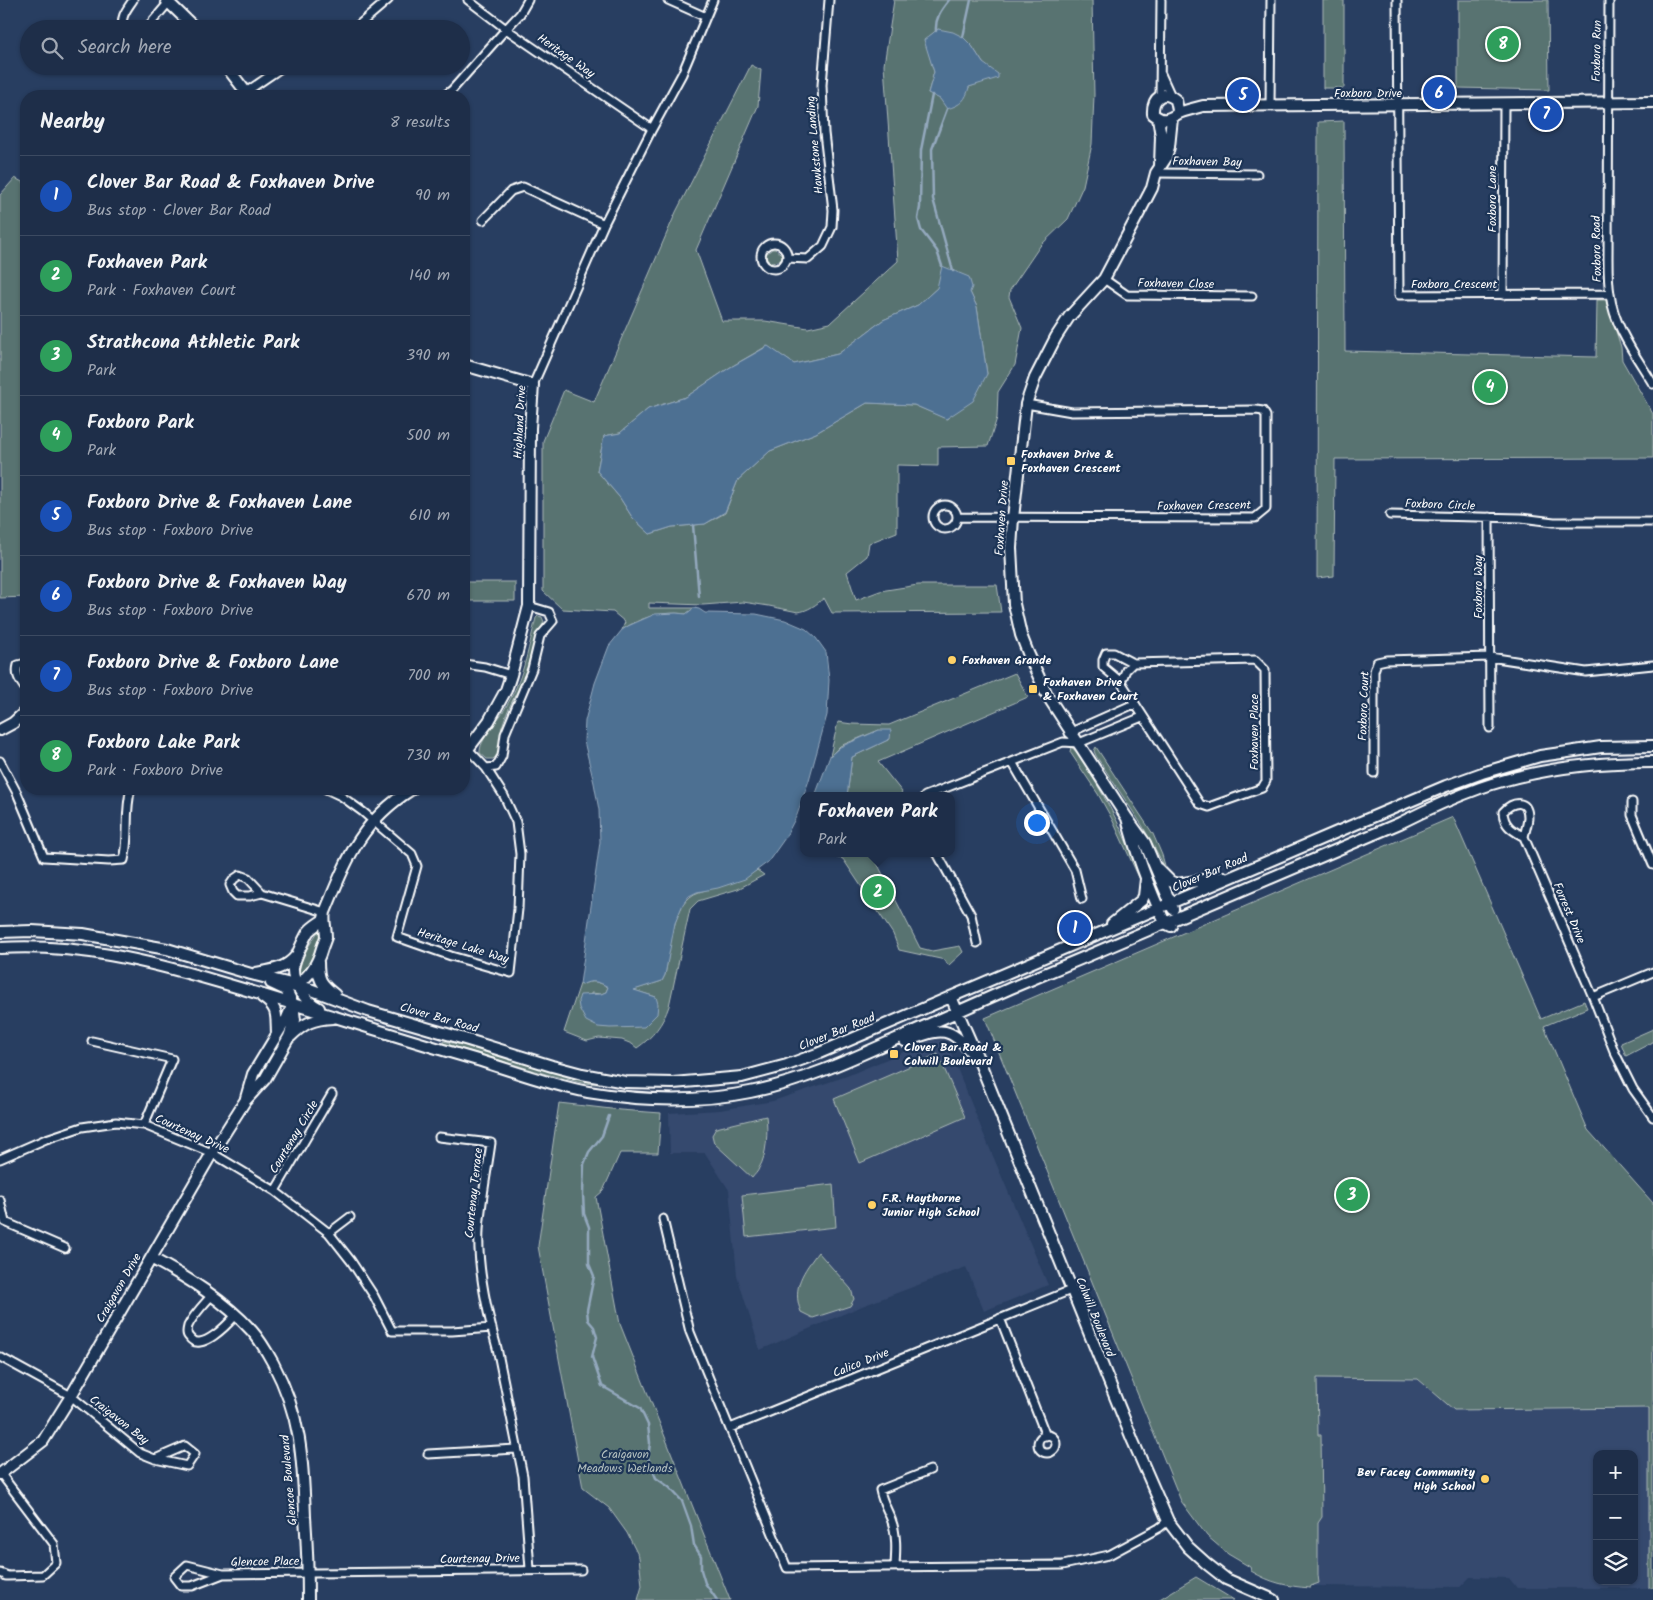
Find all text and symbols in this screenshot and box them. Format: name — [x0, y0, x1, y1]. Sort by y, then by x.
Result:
search box — [20, 20, 470, 75]
street label: Foxboro Run — [1587, 20, 1607, 82]
pin: 8 — [1487, 25, 1519, 63]
street label: Heritage Way — [533, 29, 599, 83]
text: Search here — [78, 33, 172, 63]
icon: search — [38, 34, 66, 62]
pin: 6 — [1423, 74, 1455, 112]
pin: 5 — [1227, 76, 1259, 114]
street label: Foxboro Drive — [1334, 84, 1403, 103]
street label: Hawkstone Landing — [801, 95, 829, 195]
pin: 7 — [1530, 95, 1562, 133]
text: Nearby — [40, 106, 105, 139]
text: 8 results — [390, 110, 450, 135]
street label: Foxhaven Bay — [1172, 152, 1242, 172]
street label: Foxboro Lane — [1483, 165, 1502, 232]
text: Clover Bar Road & Foxhaven Drive — [87, 168, 375, 198]
text: 1 — [54, 183, 58, 208]
text: 90 m — [415, 183, 450, 208]
text: Bus stop · Clover Bar Road — [87, 198, 271, 223]
street label: Foxboro Road — [1587, 214, 1607, 283]
text: Foxhaven Park — [87, 248, 207, 278]
text: 2 — [51, 263, 61, 288]
text: 140 m — [409, 263, 450, 288]
street label: Foxhaven Close — [1138, 274, 1215, 294]
street label: Foxboro Crescent — [1411, 275, 1497, 294]
text: Park · Foxhaven Court — [87, 278, 236, 303]
text: Strathcona Athletic Park — [87, 328, 299, 358]
text: 3 — [52, 343, 60, 368]
text: 390 m — [406, 343, 450, 368]
text: Park — [87, 358, 116, 383]
pin: 4 — [1474, 368, 1506, 406]
street label: Highland Drive — [509, 384, 531, 459]
text: Foxboro Park — [87, 408, 194, 438]
text: 4 — [52, 423, 60, 448]
text: 500 m — [406, 423, 450, 448]
text: Park — [87, 438, 116, 463]
place label: Foxhaven Drive & Foxhaven Crescent — [1021, 445, 1121, 478]
marker: Foxhaven Drive & Foxhaven Crescent — [1005, 455, 1017, 467]
street label: Foxhaven Drive — [990, 479, 1014, 556]
text: Foxboro Drive & Foxhaven Lane — [87, 488, 352, 518]
street label: Foxboro Circle — [1404, 494, 1476, 516]
street label: Foxhaven Crescent — [1157, 496, 1252, 516]
text: 5 — [52, 503, 60, 528]
text: 610 m — [409, 503, 450, 528]
text: Bus stop · Foxboro Drive — [87, 518, 253, 543]
street label: Foxboro Way — [1469, 555, 1488, 619]
text: Foxboro Drive & Foxhaven Way — [87, 568, 347, 598]
text: 6 — [52, 583, 60, 608]
text: 670 m — [407, 583, 450, 608]
text: Bus stop · Foxboro Drive — [87, 598, 253, 623]
text: Foxboro Drive & Foxboro Lane — [87, 648, 339, 678]
place label: Foxhaven Grande — [962, 651, 1051, 670]
marker: Foxhaven Grande — [946, 654, 958, 666]
text: 7 — [52, 663, 60, 688]
text: 700 m — [407, 663, 450, 688]
street label: Foxboro Court — [1353, 670, 1375, 741]
place label: Foxhaven Drive & Foxhaven Court — [1043, 673, 1139, 706]
text: Bus stop · Foxboro Drive — [87, 678, 253, 703]
marker: Foxhaven Drive & Foxhaven Court — [1027, 683, 1039, 695]
street label: Foxhaven Place — [1245, 693, 1264, 770]
text: Foxboro Lake Park — [87, 728, 240, 758]
text: 8 — [51, 743, 61, 768]
text: 730 m — [406, 743, 450, 768]
text: Park · Foxboro Drive — [87, 758, 223, 783]
popup — [800, 792, 955, 857]
text: Foxhaven Park — [818, 797, 937, 827]
your location — [1024, 810, 1050, 836]
text: Park — [818, 827, 847, 852]
street label: Clover Bar Road — [1169, 848, 1252, 898]
pin: 2 — [862, 873, 894, 911]
street label: Forrest Drive — [1548, 880, 1591, 947]
pin: 1 — [1059, 909, 1091, 947]
street label: Heritage Lake Way — [415, 923, 512, 969]
street label: Clover Bar Road — [397, 998, 481, 1039]
street label: Clover Bar Road — [796, 1008, 879, 1056]
place label: Clover Bar Road & Colwill Boulevard — [904, 1038, 1002, 1071]
marker: Clover Bar Road & Colwill Boulevard — [888, 1048, 900, 1060]
street label: Courtenay Circle — [265, 1096, 324, 1177]
street label: Courtenay Drive — [152, 1109, 233, 1159]
street label: Courtenay Terrace — [460, 1146, 488, 1239]
pin: 3 — [1336, 1176, 1368, 1214]
place label: F.R. Haythorne Junior High School — [882, 1189, 980, 1222]
marker: F.R. Haythorne Junior High School — [866, 1199, 878, 1211]
street label: Craigavon Drive — [91, 1249, 147, 1326]
street label: Colwill Boulevard — [1070, 1274, 1120, 1361]
street label: Calico Drive — [830, 1343, 893, 1383]
street label: Craigavon Bay — [85, 1390, 153, 1450]
street label: Glencoe Boulevard — [275, 1433, 302, 1526]
park label: Craigavon Meadows Wetlands — [577, 1445, 673, 1478]
map controls — [1593, 1450, 1638, 1585]
button: + — [1593, 1450, 1638, 1495]
place label: Bev Facey Community High School — [1357, 1463, 1476, 1496]
marker: Bev Facey Community High School — [1479, 1473, 1491, 1485]
button: − — [1593, 1495, 1638, 1540]
button: layers — [1593, 1540, 1638, 1585]
street label: Courtenay Drive — [440, 1549, 521, 1569]
street label: Glencoe Place — [230, 1552, 300, 1572]

